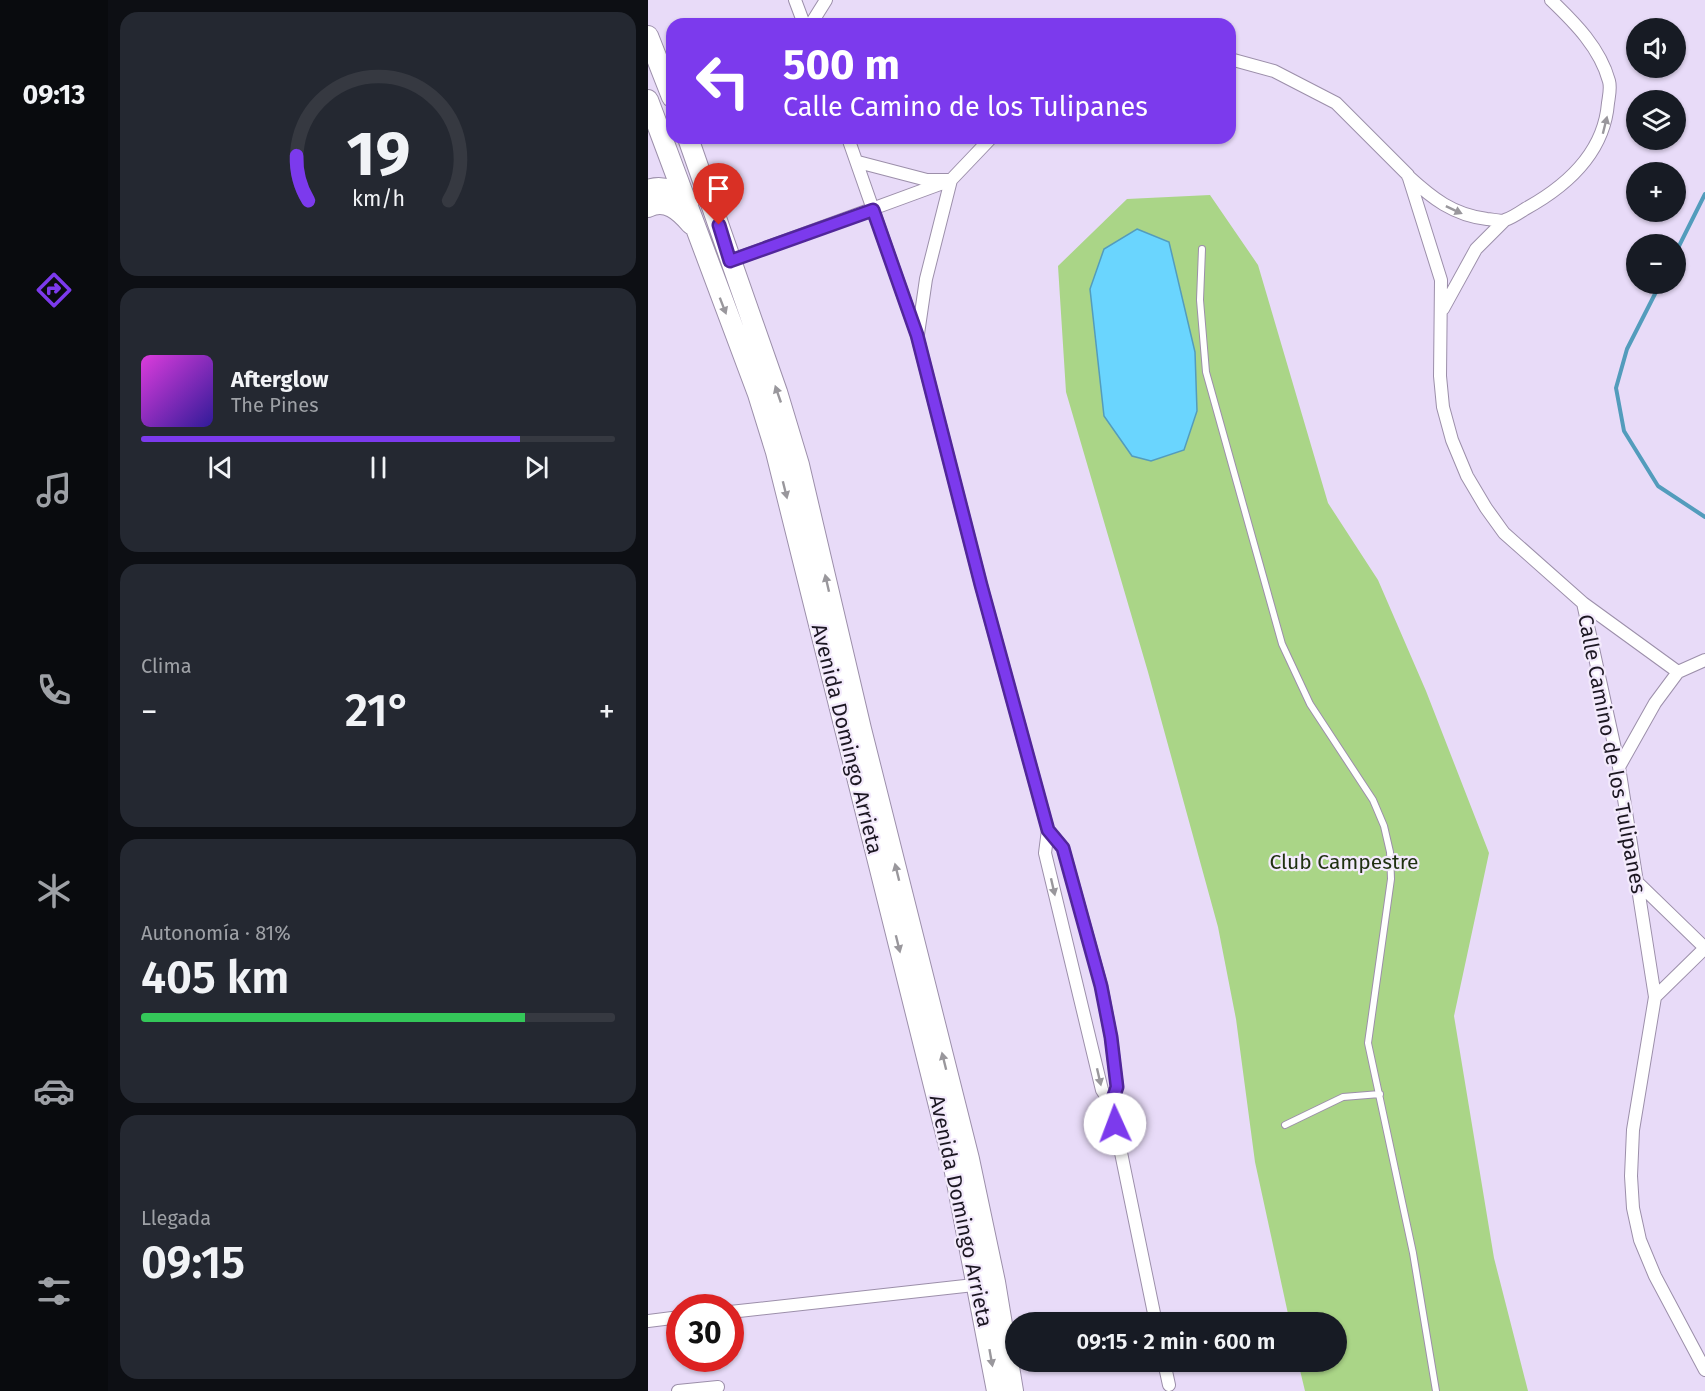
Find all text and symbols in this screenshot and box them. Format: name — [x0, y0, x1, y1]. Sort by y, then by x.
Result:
map controls — [1626, 18, 1686, 294]
button: sound — [1626, 18, 1686, 78]
text: 500 m — [783, 40, 900, 90]
icon: left — [684, 42, 762, 120]
text: 09:13 — [23, 79, 85, 111]
button: layers — [1626, 90, 1686, 150]
text: Calle Camino de los Tulipanes — [783, 91, 1148, 123]
one-way arrow — [1600, 116, 1610, 134]
text: 19 — [346, 117, 410, 192]
button: + — [1626, 162, 1686, 222]
pin — [693, 163, 744, 225]
icon: arrive — [702, 172, 735, 205]
text: km/h — [351, 186, 405, 212]
one-way arrow — [1446, 206, 1463, 215]
button: − — [1626, 234, 1686, 294]
icon: directions — [33, 269, 75, 311]
one-way arrow — [719, 297, 729, 315]
text: Afterglow — [231, 366, 328, 393]
one-way arrow — [773, 385, 783, 403]
text: The Pines — [231, 393, 318, 417]
icon: previous — [204, 451, 237, 484]
icon: pause — [362, 451, 395, 484]
icon: next — [520, 451, 553, 484]
icon: music — [33, 469, 75, 511]
one-way arrow — [781, 481, 791, 499]
one-way arrow — [821, 574, 831, 592]
street label: Calle Camino de los Tulipanes — [1572, 612, 1652, 896]
street label: Avenida Domingo Arrieta — [806, 621, 888, 857]
text: Clima — [141, 654, 192, 678]
icon: phone — [33, 669, 75, 711]
text: 21° — [345, 684, 411, 738]
text: − — [141, 692, 158, 732]
text: + — [599, 692, 615, 732]
park label: Club Campestre — [1269, 849, 1419, 875]
one-way arrow — [892, 863, 901, 881]
icon: climate — [33, 870, 75, 912]
one-way arrow — [1049, 878, 1059, 896]
text: Autonomía · 81% — [141, 921, 291, 945]
one-way arrow — [894, 935, 904, 953]
text: 405 km — [141, 951, 289, 1005]
one-way arrow — [939, 1052, 949, 1071]
one-way arrow — [1094, 1067, 1104, 1086]
icon: car — [33, 1070, 75, 1112]
position arrow — [1083, 1092, 1147, 1156]
street label: Avenida Domingo Arrieta — [924, 1093, 998, 1329]
text: Llegada — [141, 1206, 211, 1230]
text: 09:15 — [141, 1236, 245, 1290]
icon: filters — [33, 1270, 75, 1312]
speed limit sign: 30 — [666, 1294, 744, 1372]
text: 09:15 · 2 min · 600 m — [1077, 1328, 1275, 1355]
one-way arrow — [987, 1349, 996, 1368]

